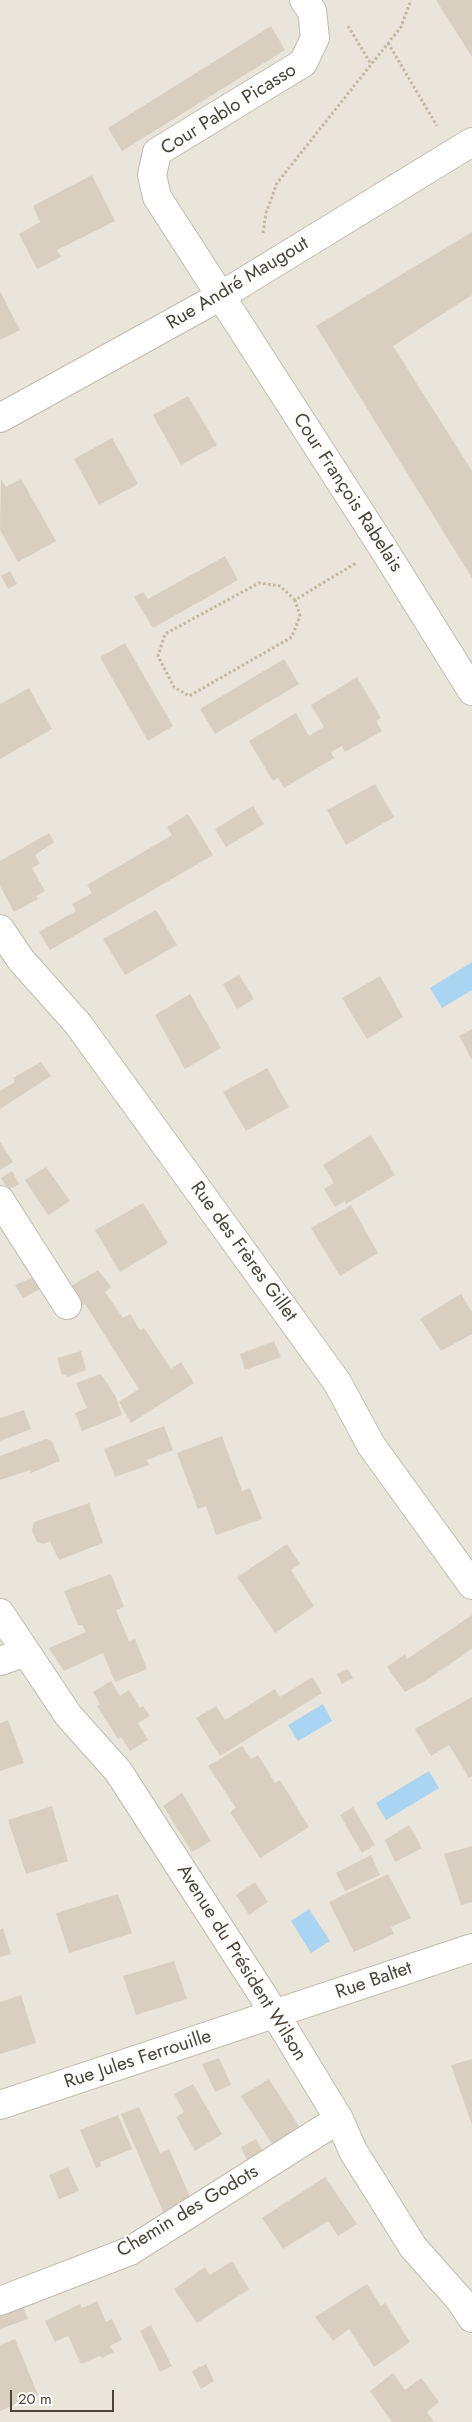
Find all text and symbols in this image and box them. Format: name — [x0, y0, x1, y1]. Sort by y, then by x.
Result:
street label: Cour Pablo Picasso — [157, 59, 301, 161]
street label: Rue André Maugout — [163, 233, 313, 335]
street label: Cour François Rabelais — [287, 409, 407, 577]
street label: Rue des Frères Gillet — [185, 1178, 301, 1326]
street label: Avenue du Président Wilson — [171, 1861, 311, 2065]
street label: Rue Baltet — [333, 1957, 415, 2005]
street label: Rue Jules Ferrouille — [62, 2025, 214, 2095]
street label: Chemin des Godots — [113, 2161, 263, 2263]
scale bar — [12, 2380, 116, 2412]
text: 20 m — [18, 2388, 52, 2410]

